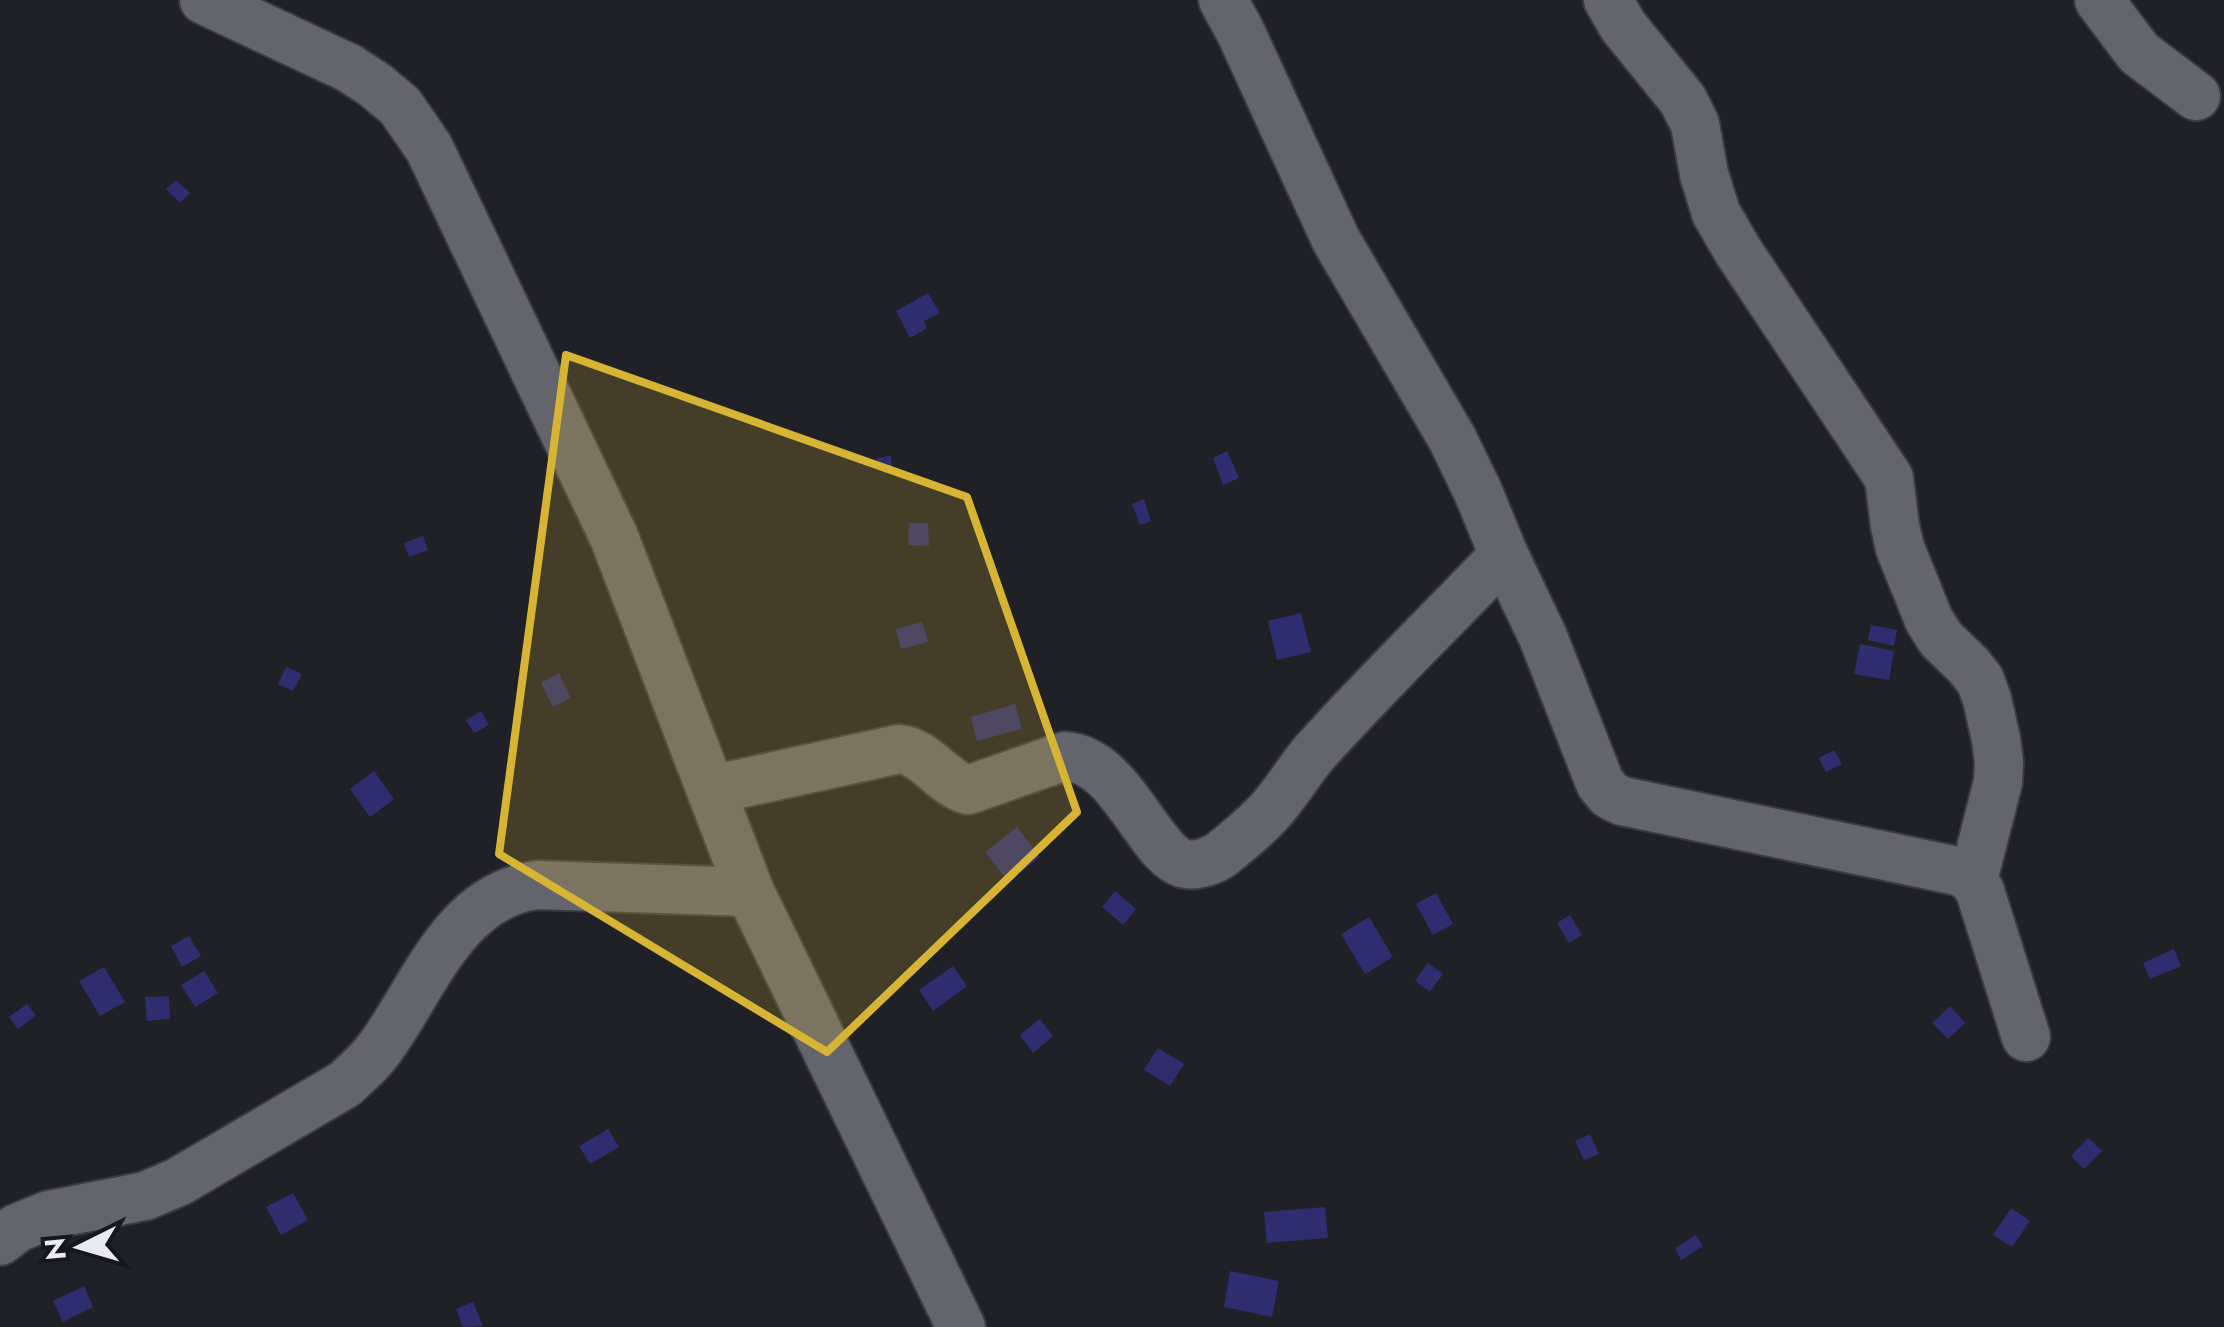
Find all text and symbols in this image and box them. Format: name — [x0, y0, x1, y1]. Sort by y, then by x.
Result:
north arrow — [30, 1197, 130, 1297]
text: N — [34, 1236, 77, 1262]

